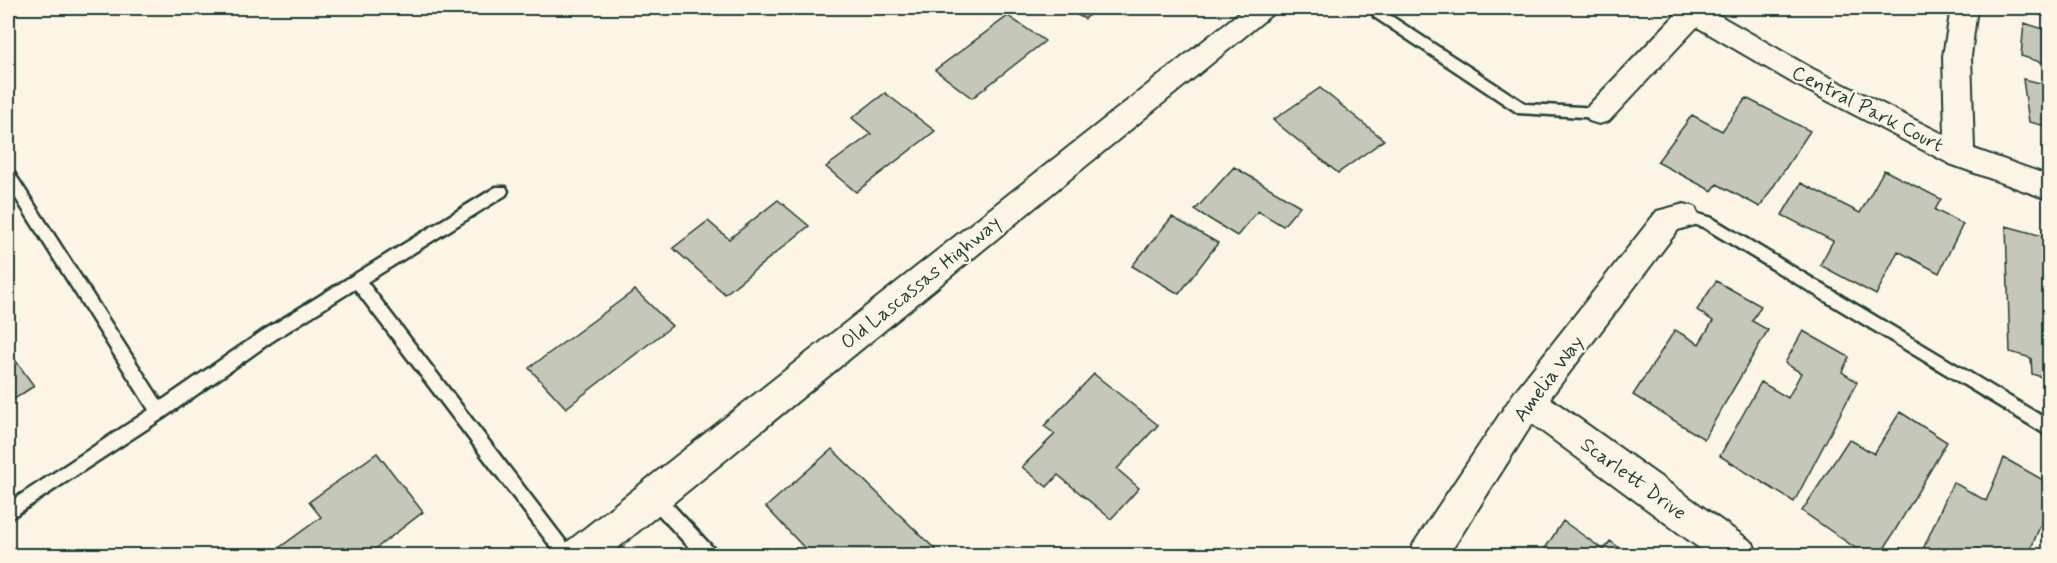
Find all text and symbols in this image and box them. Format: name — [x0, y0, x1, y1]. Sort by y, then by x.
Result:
street label: Central Park Court — [1787, 59, 1948, 159]
street label: Old Lascassas Highway — [835, 210, 1007, 356]
street label: Amelia Way — [1508, 330, 1591, 428]
street label: Scarlett Drive — [1575, 432, 1691, 527]

